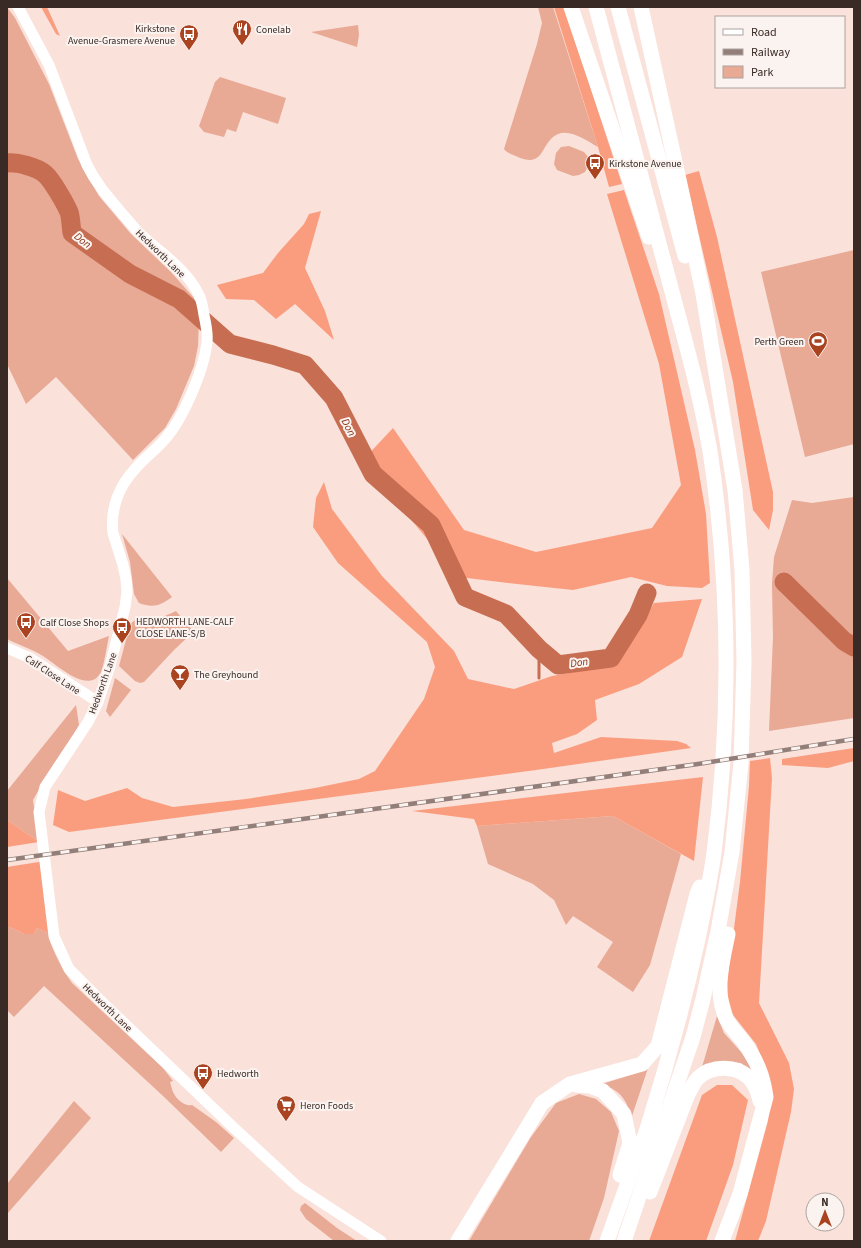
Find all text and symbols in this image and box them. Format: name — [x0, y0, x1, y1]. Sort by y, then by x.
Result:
legend — [715, 16, 845, 88]
restaurant icon: Conelab — [231, 18, 253, 46]
place label: Kirkstone Avenue-Grasmere Avenue — [68, 22, 175, 48]
bus stop icon: Kirkstone Avenue-Grasmere Avenue — [178, 23, 200, 51]
place label: Conelab — [256, 23, 291, 37]
text: Road — [751, 24, 777, 41]
text: Railway — [751, 44, 790, 61]
text: Park — [751, 64, 773, 81]
bus stop icon: Kirkstone Avenue — [584, 152, 606, 180]
place label: Kirkstone Avenue — [609, 157, 682, 171]
street label: Hedworth Lane — [132, 226, 188, 281]
water label: Don — [71, 229, 95, 252]
sports icon: Perth Green — [807, 330, 829, 358]
place label: Perth Green — [754, 335, 804, 349]
water label: Don — [338, 416, 359, 439]
bus stop icon: Calf Close Shops — [15, 611, 37, 639]
place label: HEDWORTH LANE-CALF CLOSE LANE-S/B — [136, 615, 234, 641]
place label: Calf Close Shops — [40, 616, 109, 630]
bus stop icon: HEDWORTH LANE-CALF CLOSE LANE-S/B — [111, 616, 133, 644]
street label: Hedworth Lane — [85, 651, 121, 716]
street label: Calf Close Lane — [22, 652, 83, 698]
water label: Don — [569, 654, 589, 671]
bar icon: The Greyhound — [169, 663, 191, 691]
place label: The Greyhound — [194, 668, 258, 682]
street label: Hedworth Lane — [79, 980, 135, 1035]
bus stop icon: Hedworth — [192, 1062, 214, 1090]
place label: Hedworth — [217, 1067, 259, 1081]
supermarket icon: Heron Foods — [275, 1094, 297, 1122]
place label: Heron Foods — [300, 1099, 353, 1113]
north arrow — [805, 1192, 845, 1232]
text: N — [821, 1195, 829, 1210]

